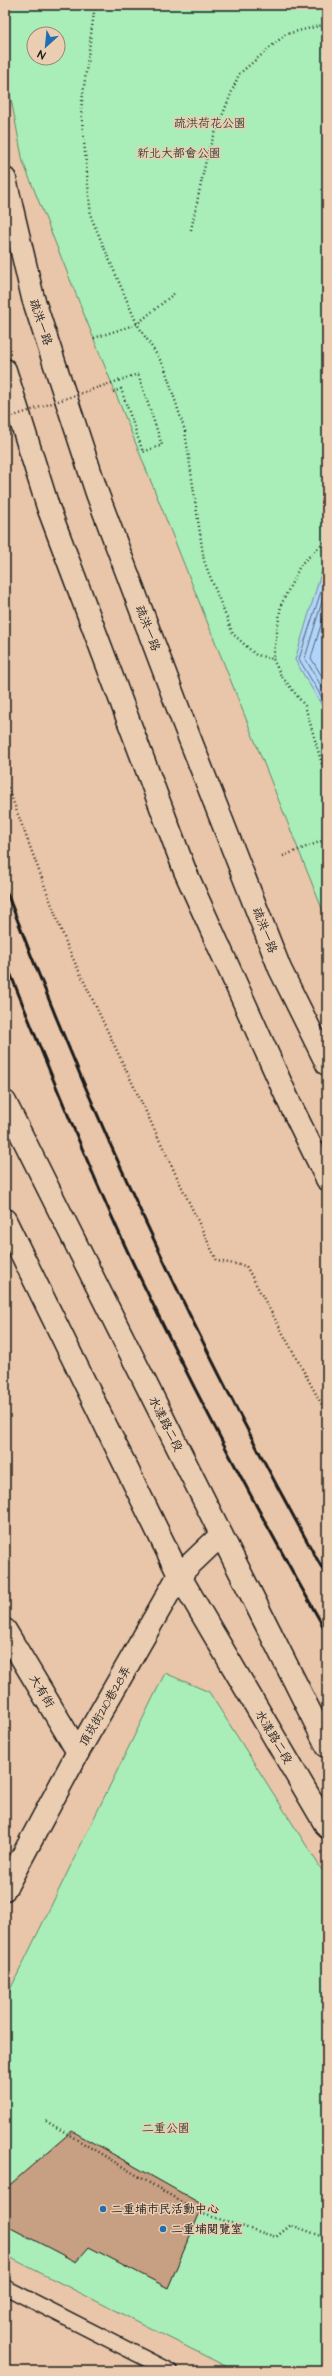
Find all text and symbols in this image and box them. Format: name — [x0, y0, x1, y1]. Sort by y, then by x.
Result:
north arrow — [26, 26, 66, 66]
text: N — [35, 46, 48, 63]
park label: 疏洪荷花公園 — [174, 115, 246, 132]
park label: 新北大都會公園 — [137, 145, 221, 162]
street label: 疏洪一路 — [25, 297, 56, 348]
street label: 疏洪一路 — [131, 603, 164, 654]
street label: 疏洪一路 — [248, 905, 281, 956]
street label: 水漾路二段 — [144, 1394, 187, 1455]
street label: 頂崁街210巷28弄 — [75, 1663, 135, 1750]
street label: 大有街 — [25, 1671, 58, 1711]
street label: 水漾路二段 — [251, 1707, 296, 1767]
park label: 二重公園 — [142, 2120, 190, 2137]
place label: 二重埔市民活動中心 — [111, 2201, 219, 2218]
marker: 二重埔市民活動中心 — [98, 2204, 108, 2214]
place label: 二重埔閱覽室 — [171, 2221, 243, 2238]
marker: 二重埔閱覽室 — [158, 2224, 168, 2234]

